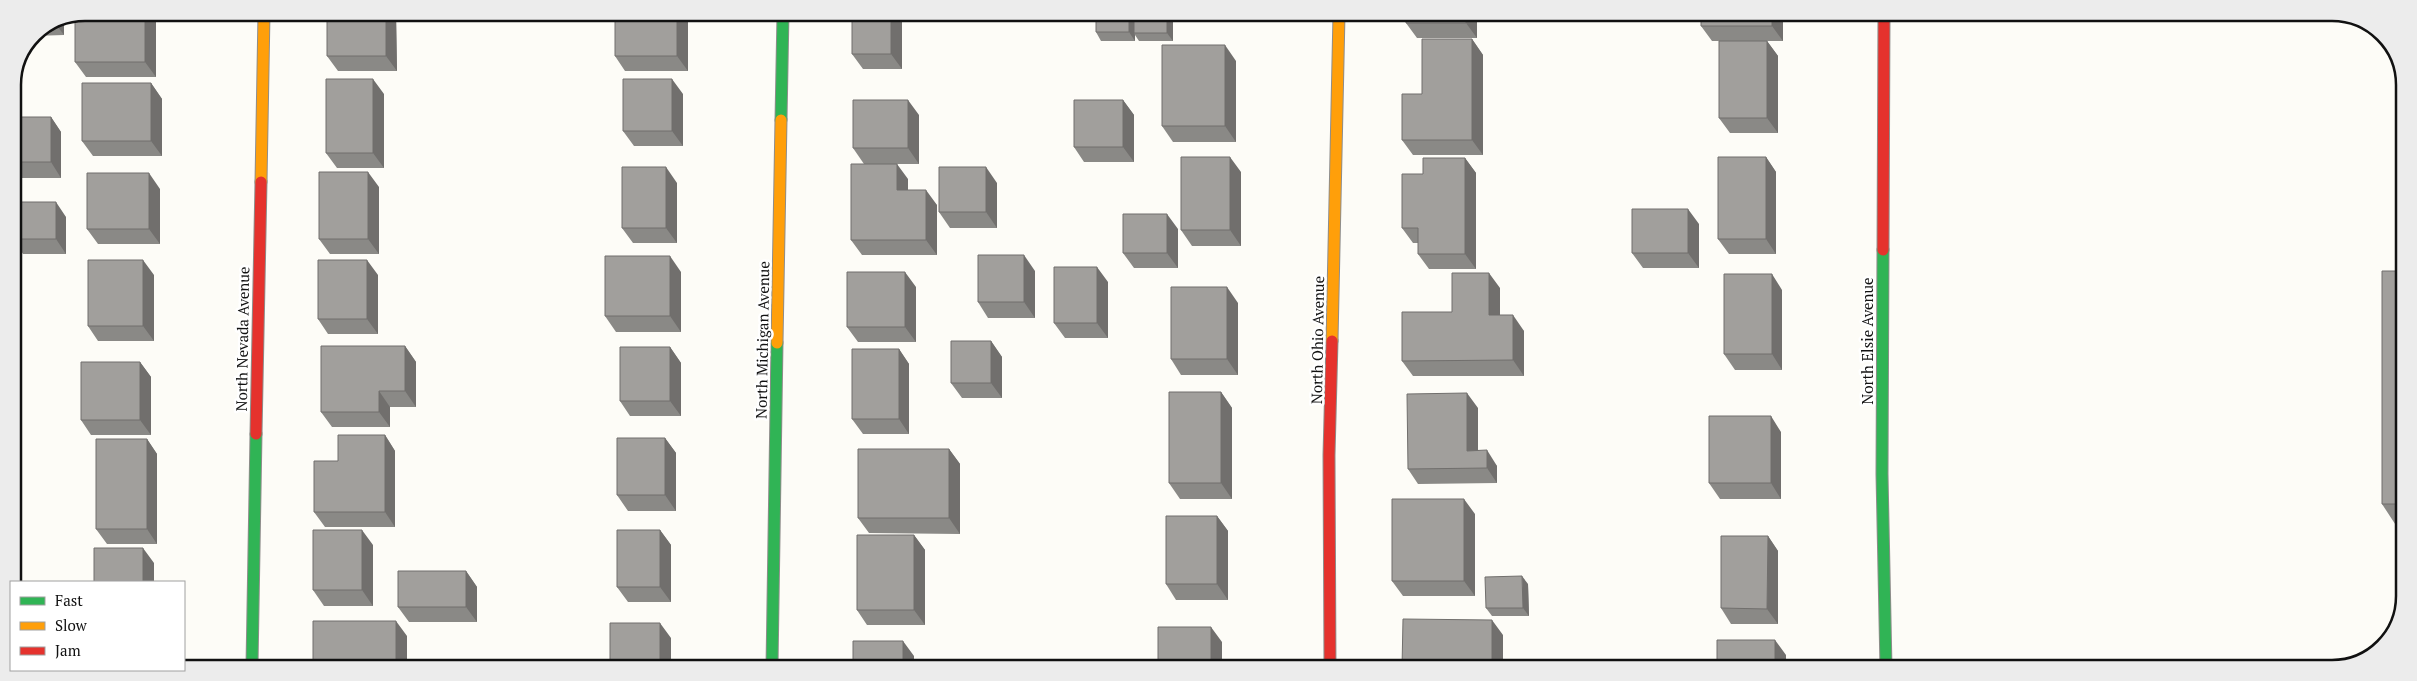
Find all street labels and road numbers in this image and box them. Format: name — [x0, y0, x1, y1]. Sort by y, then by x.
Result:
street label: North Michigan Avenue — [751, 261, 773, 419]
street label: North Nevada Avenue — [231, 266, 253, 412]
street label: North Ohio Avenue — [1306, 276, 1328, 404]
street label: North Elsie Avenue — [1857, 277, 1877, 405]

